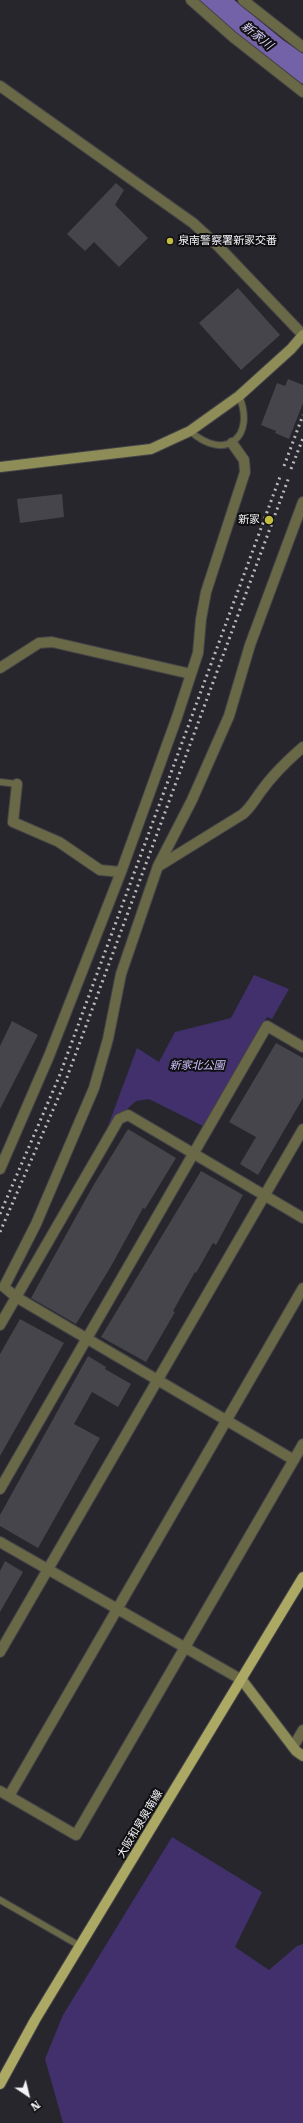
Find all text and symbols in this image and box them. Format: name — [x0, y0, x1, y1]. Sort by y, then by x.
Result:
water label: 新家川 — [238, 19, 276, 53]
place label: 泉南警察署新家交番 — [178, 234, 277, 248]
marker: 泉南警察署新家交番 — [165, 236, 175, 246]
place label: 新家 — [238, 513, 260, 527]
marker: 新家 — [263, 514, 275, 526]
park label: 新家北公園 — [170, 1059, 224, 1073]
street label: 大阪和泉泉南線 — [115, 1788, 165, 1860]
north arrow — [8, 2075, 48, 2115]
text: N — [28, 2097, 42, 2113]

